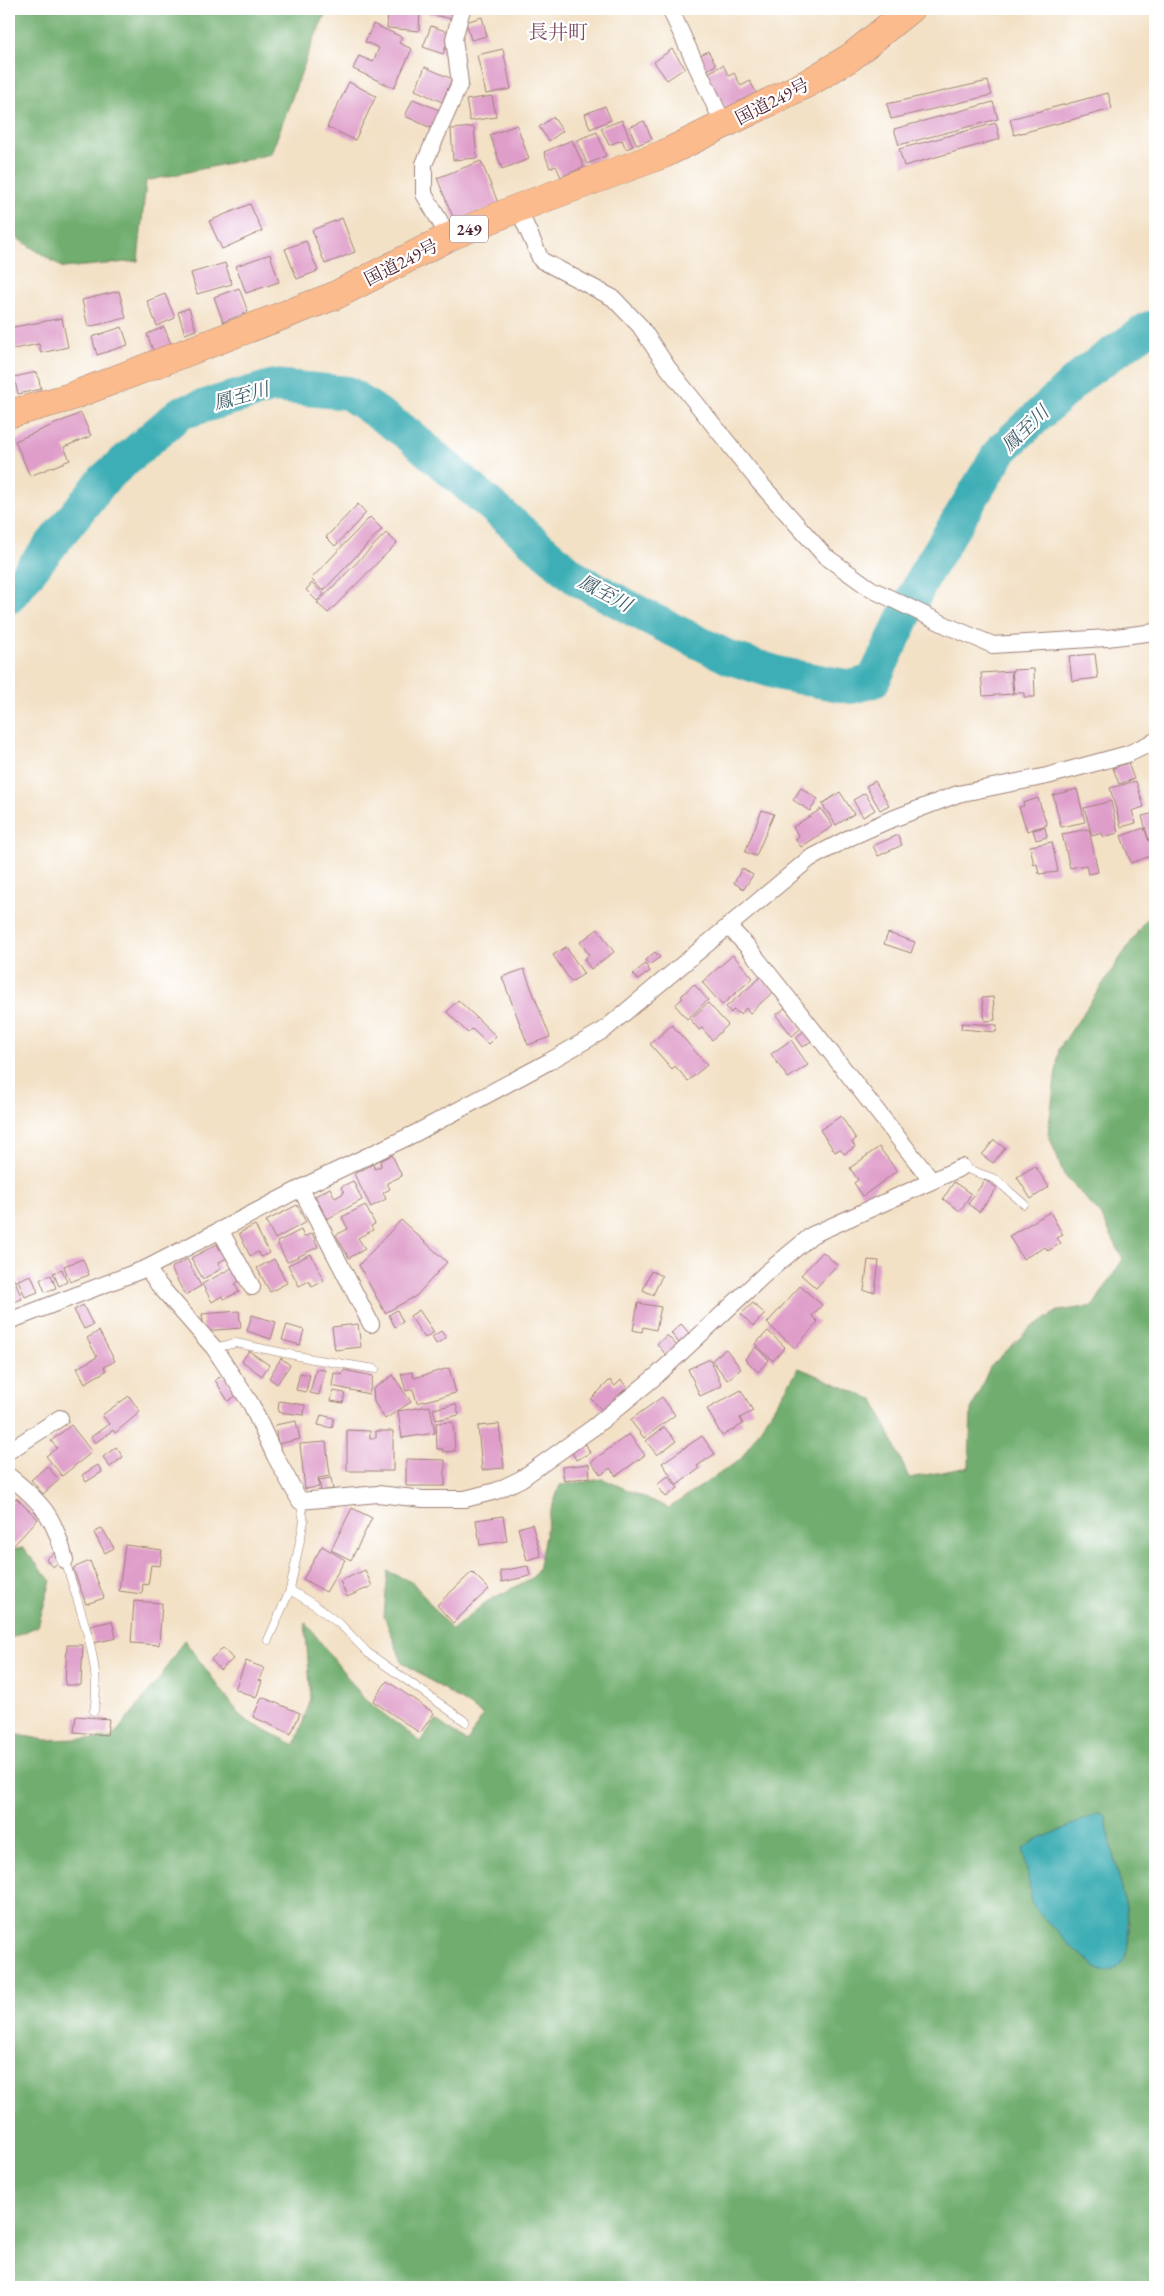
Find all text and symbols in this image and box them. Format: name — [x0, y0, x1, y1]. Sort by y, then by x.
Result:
district label: 長井町 — [528, 19, 588, 45]
street label: 国道249号 — [731, 73, 813, 129]
road number: 249 — [450, 215, 488, 242]
street label: 国道249号 — [360, 234, 442, 290]
water label: 鳳至川 — [210, 376, 274, 415]
water label: 鳳至川 — [996, 399, 1056, 458]
water label: 鳳至川 — [574, 569, 638, 618]

